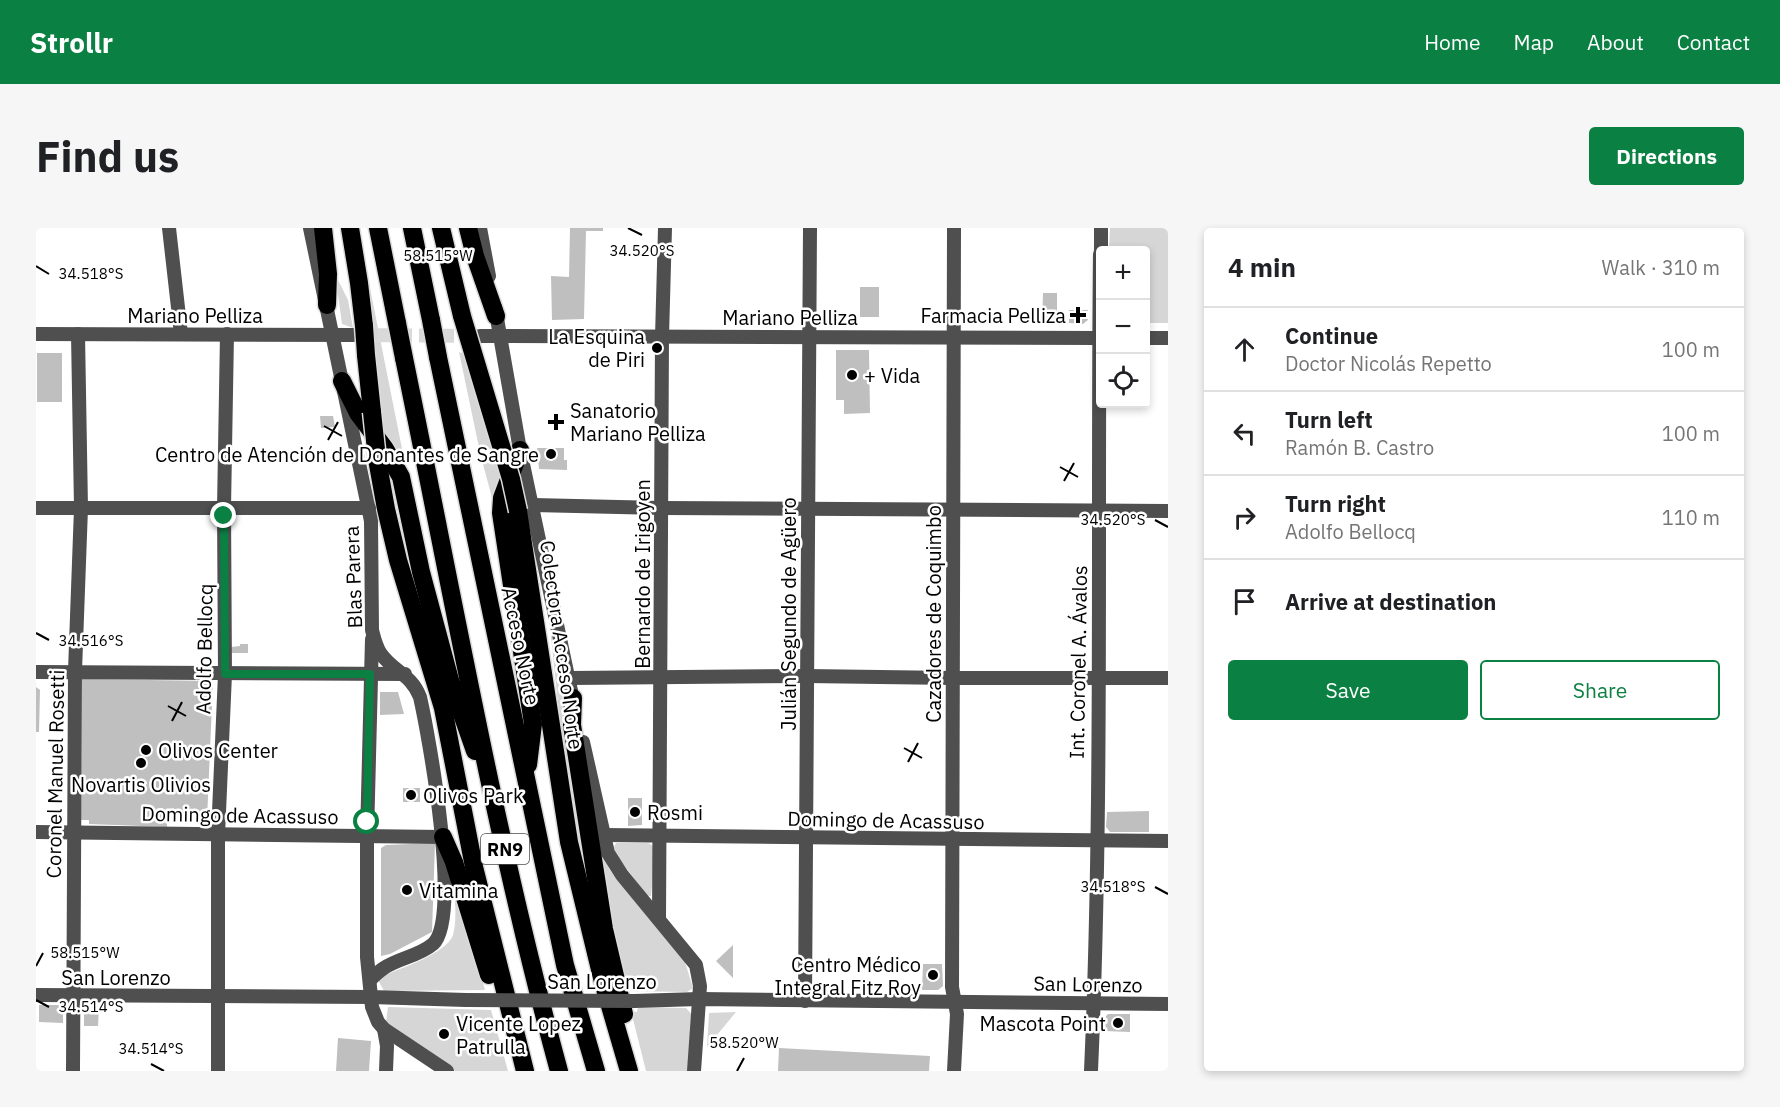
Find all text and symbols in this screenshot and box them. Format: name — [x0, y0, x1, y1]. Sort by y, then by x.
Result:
text: Strollr — [30, 24, 113, 61]
text: Home — [1424, 28, 1481, 56]
text: Map — [1514, 28, 1554, 56]
text: About — [1587, 28, 1644, 56]
text: Contact — [1677, 28, 1750, 56]
button: Directions — [1589, 127, 1744, 185]
text: Find us — [36, 129, 179, 184]
text: 34.520°S — [610, 241, 674, 260]
text: 58.515°W — [403, 246, 473, 265]
map controls — [1096, 246, 1150, 408]
button: + — [1096, 246, 1150, 300]
text: 4 min — [1228, 250, 1296, 284]
text: Walk · 310 m — [1602, 254, 1720, 281]
text: 34.518°S — [59, 264, 123, 283]
button: − — [1096, 300, 1150, 354]
street label: Mariano Pelliza — [127, 302, 263, 329]
place label: Farmacia Pelliza — [921, 302, 1066, 329]
street label: Mariano Pelliza — [722, 304, 858, 331]
marker: Farmacia Pelliza — [1071, 308, 1085, 322]
text: Continue — [1285, 321, 1378, 350]
place label: La Esquina de Piri — [548, 323, 645, 373]
icon: ahead — [1228, 333, 1261, 366]
text: 100 m — [1662, 336, 1720, 363]
marker: La Esquina de Piri — [650, 341, 664, 355]
text: Doctor Nicolás Repetto — [1285, 350, 1492, 377]
button: locate — [1096, 354, 1150, 408]
place label: + Vida — [864, 362, 921, 389]
marker: + Vida — [845, 368, 859, 382]
place label: Sanatorio Mariano Pelliza — [570, 397, 706, 447]
text: Turn left — [1285, 405, 1373, 434]
marker: Sanatorio Mariano Pelliza — [547, 413, 565, 431]
icon: left — [1228, 417, 1261, 450]
text: 100 m — [1662, 420, 1720, 447]
text: Ramón B. Castro — [1285, 434, 1434, 461]
place label: Centro de Atención de Donantes de Sangre — [155, 441, 539, 468]
marker: Centro de Atención de Donantes de Sangre — [544, 447, 558, 461]
street label: Bernardo de Irigoyen — [629, 479, 656, 669]
text: Turn right — [1285, 489, 1386, 518]
street label: Julián Segundo de Agüero — [775, 497, 802, 731]
icon: right — [1228, 501, 1261, 534]
route end — [210, 502, 236, 528]
text: 110 m — [1662, 504, 1720, 531]
street label: Cazadores de Coquimbo — [920, 505, 947, 723]
text: 34.520°S — [1081, 510, 1145, 529]
text: Adolfo Bellocq — [1285, 518, 1416, 545]
street label: Blas Parera — [338, 525, 368, 629]
street label: Colectora Acceso Norte — [534, 539, 590, 751]
street label: Int. Coronel A. Ávalos — [1063, 565, 1093, 759]
street label: Adolfo Bellocq — [189, 583, 219, 715]
street label: Acceso Norte — [495, 584, 547, 708]
icon: arrive — [1228, 585, 1261, 618]
text: Arrive at destination — [1285, 587, 1496, 616]
text: 34.516°S — [59, 631, 123, 650]
button: Save — [1228, 660, 1468, 720]
button: Share — [1480, 660, 1720, 720]
street label: Coronel Manuel Rosetti — [40, 669, 70, 879]
place label: Olivos Center — [158, 737, 278, 764]
marker: Olivos Center — [139, 743, 153, 757]
marker: Novartis Olivios — [134, 756, 148, 770]
place label: Novartis Olivios — [71, 771, 211, 798]
place label: Olivos Park — [423, 782, 524, 809]
marker: Olivos Park — [404, 788, 418, 802]
place label: Rosmi — [647, 799, 703, 826]
street label: Domingo de Acassuso — [141, 800, 339, 830]
marker: Rosmi — [628, 805, 642, 819]
street label: Domingo de Acassuso — [787, 805, 985, 835]
route start — [353, 808, 379, 834]
road number: RN9 — [481, 834, 529, 864]
place label: Vitamina — [419, 877, 499, 904]
text: 34.518°S — [1081, 877, 1145, 896]
marker: Vitamina — [400, 883, 414, 897]
text: 58.515°W — [50, 943, 120, 962]
place label: Centro Médico Integral Fitz Roy — [774, 951, 921, 1001]
street label: San Lorenzo — [61, 964, 171, 991]
street label: San Lorenzo — [547, 968, 657, 995]
marker: Centro Médico Integral Fitz Roy — [926, 968, 940, 982]
street label: San Lorenzo — [1033, 970, 1143, 998]
text: 34.514°S — [59, 997, 123, 1016]
place label: Vicente Lopez Patrulla — [456, 1010, 581, 1060]
place label: Mascota Point — [979, 1010, 1106, 1037]
marker: Mascota Point — [1111, 1016, 1125, 1030]
marker: Vicente Lopez Patrulla — [437, 1027, 451, 1041]
text: 58.520°W — [709, 1033, 779, 1052]
text: 34.514°S — [119, 1039, 183, 1058]

